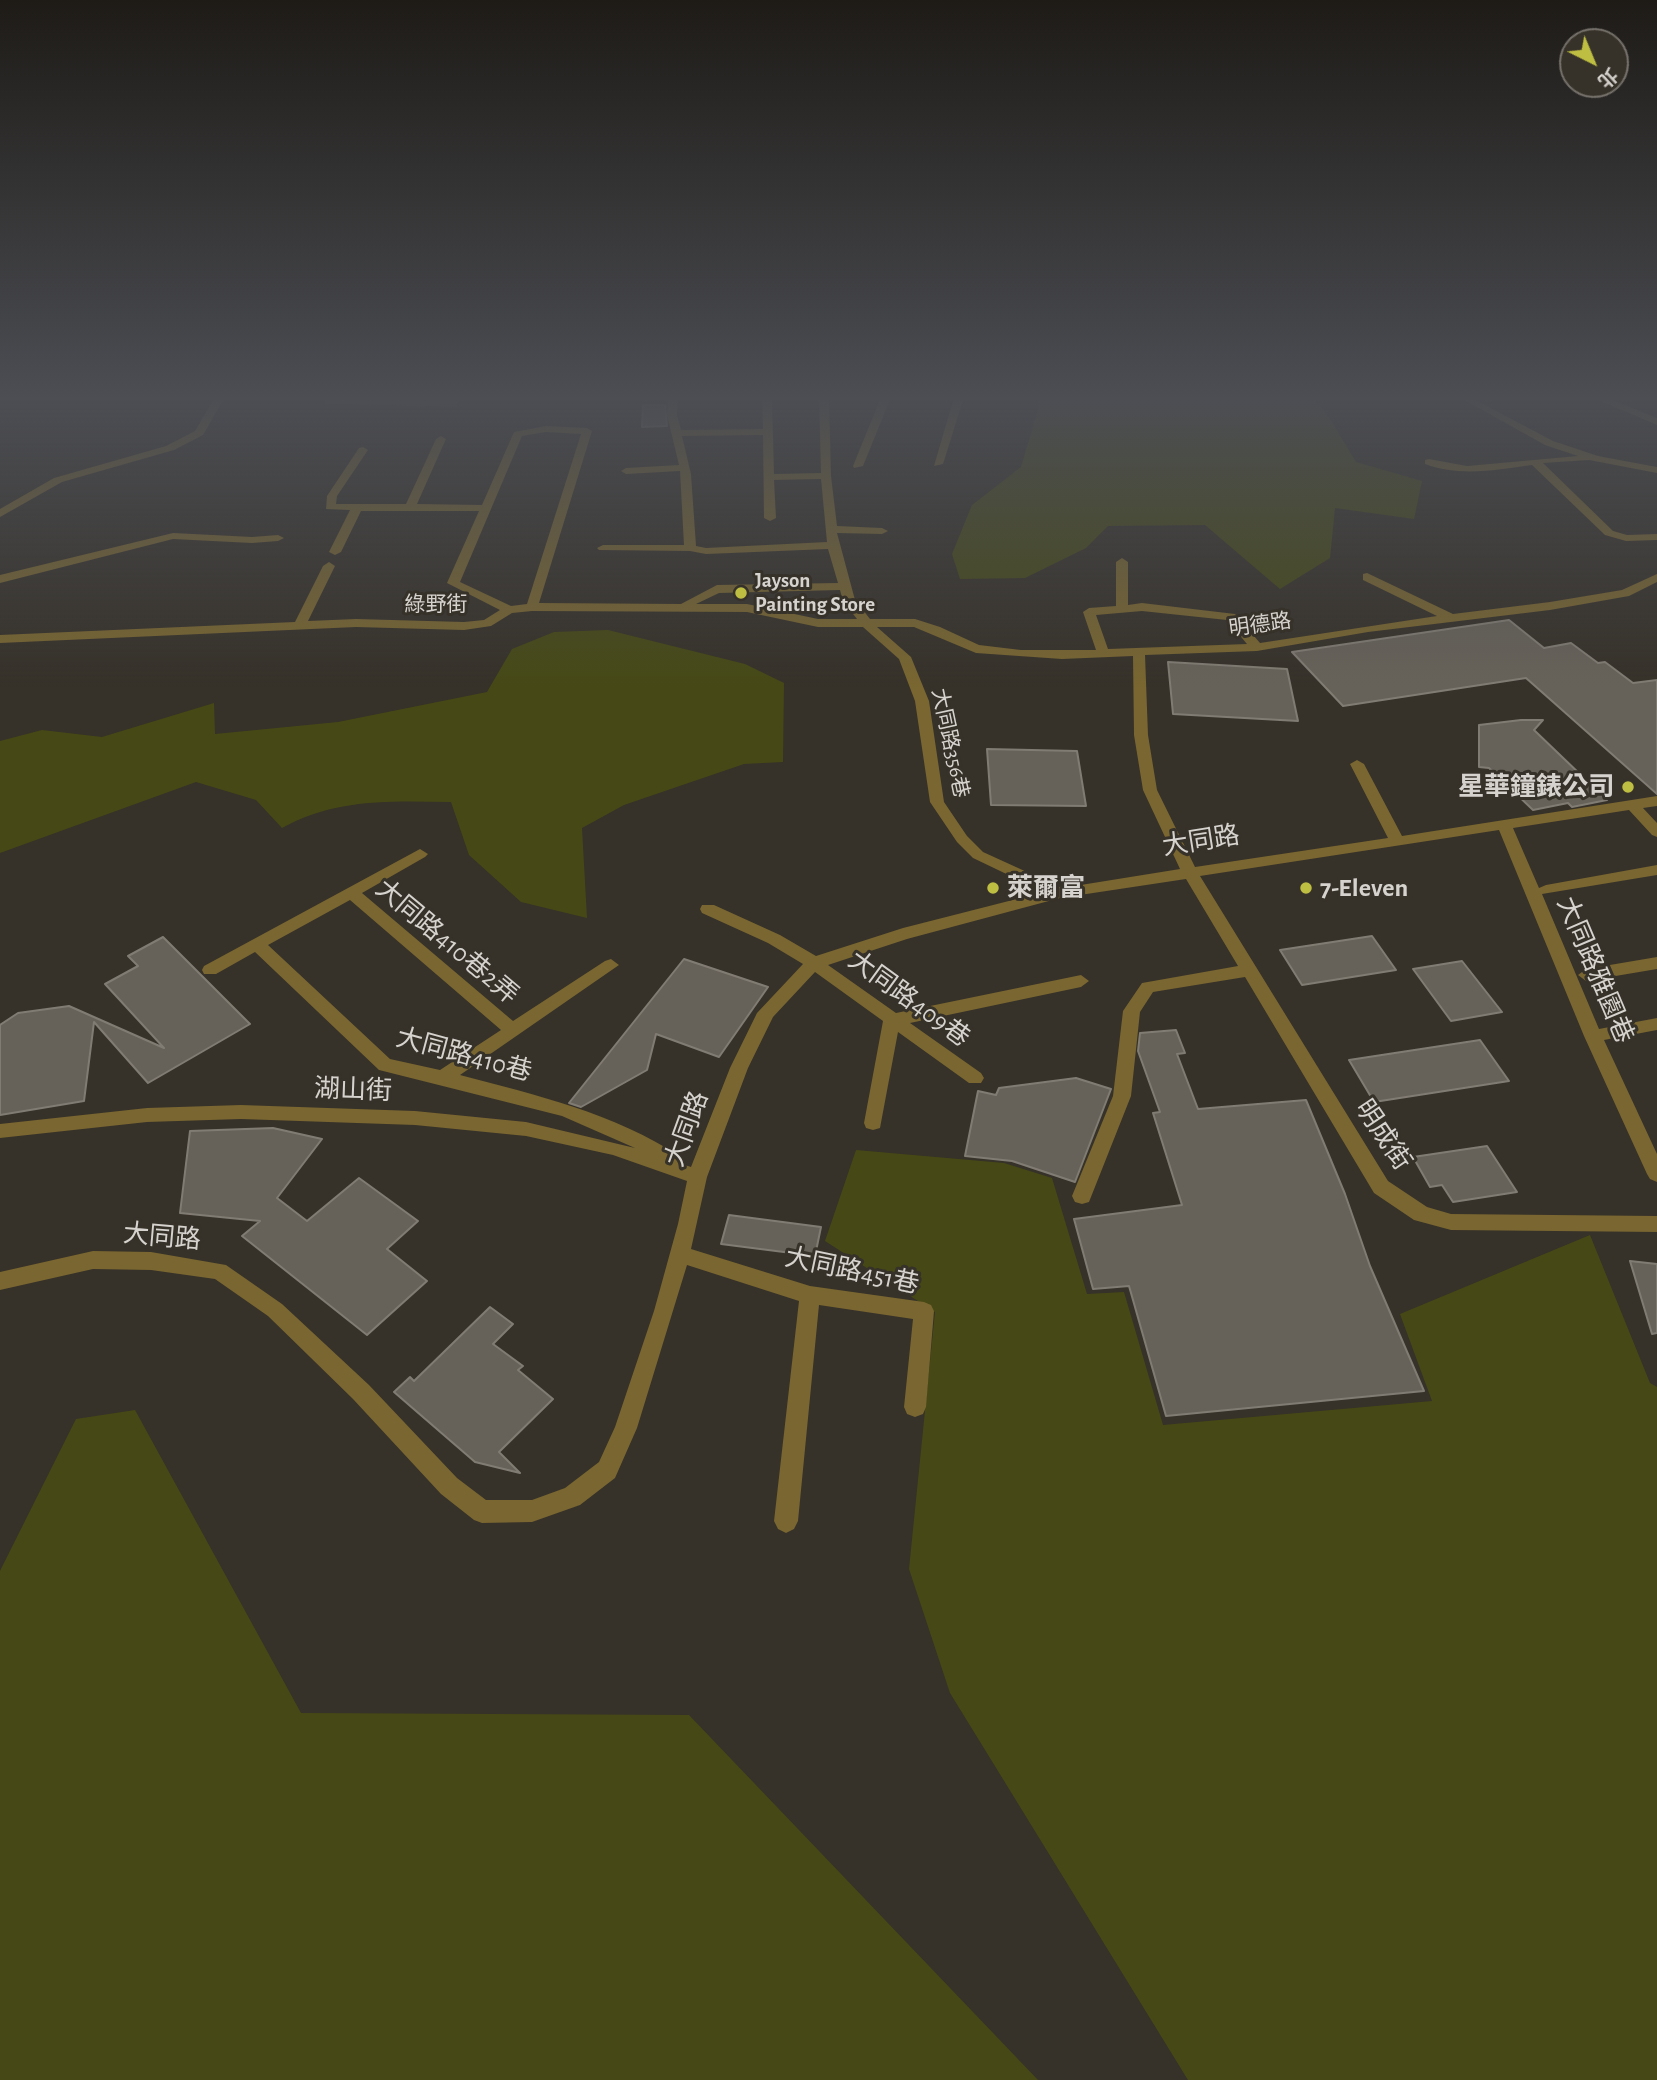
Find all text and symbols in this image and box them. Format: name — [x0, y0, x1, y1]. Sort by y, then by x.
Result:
north arrow — [1559, 28, 1629, 98]
text: 北 — [1594, 64, 1621, 91]
place label: Jayson Painting Store — [755, 568, 875, 618]
marker: Jayson Painting Store — [733, 585, 749, 601]
street label: 綠野街 — [405, 592, 467, 618]
street label: 明德路 — [1227, 608, 1293, 642]
street label: 大同路356巷 — [926, 686, 974, 800]
place label: 星華鐘錶公司 — [1458, 771, 1614, 803]
marker: 星華鐘錶公司 — [1620, 779, 1636, 795]
street label: 大同路 — [1160, 819, 1242, 863]
place label: 萊爾富 — [1007, 872, 1085, 904]
place label: 7-Eleven — [1320, 872, 1408, 904]
street label: 大同路410巷2弄 — [369, 873, 525, 1011]
marker: 萊爾富 — [985, 880, 1001, 896]
marker: 7-Eleven — [1298, 880, 1314, 896]
street label: 大同路雅園巷 — [1550, 892, 1640, 1048]
street label: 大同路409巷 — [842, 945, 976, 1053]
street label: 大同路410巷 — [393, 1022, 535, 1088]
street label: 湖山街 — [313, 1073, 393, 1107]
street label: 大同路 — [659, 1087, 715, 1171]
street label: 明成街 — [1348, 1094, 1418, 1176]
street label: 大同路 — [122, 1218, 202, 1256]
street label: 大同路451巷 — [782, 1242, 922, 1300]

